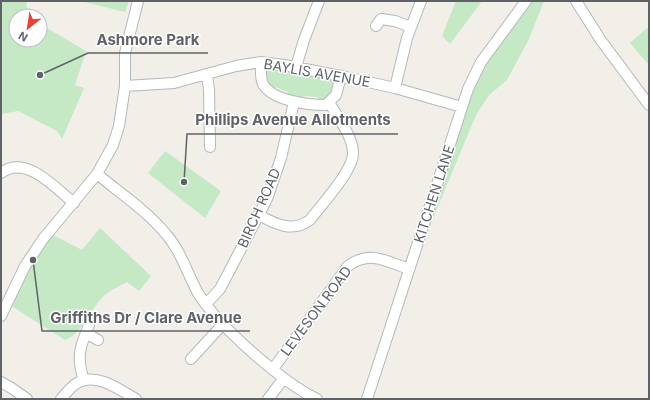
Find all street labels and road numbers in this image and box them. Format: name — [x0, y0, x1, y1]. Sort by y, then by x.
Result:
street label: BAYLIS AVENUE — [262, 55, 372, 90]
street label: KITCHEN LANE — [410, 143, 457, 245]
street label: BIRCH ROAD — [233, 165, 284, 250]
street label: LEVESON ROAD — [276, 263, 355, 359]

